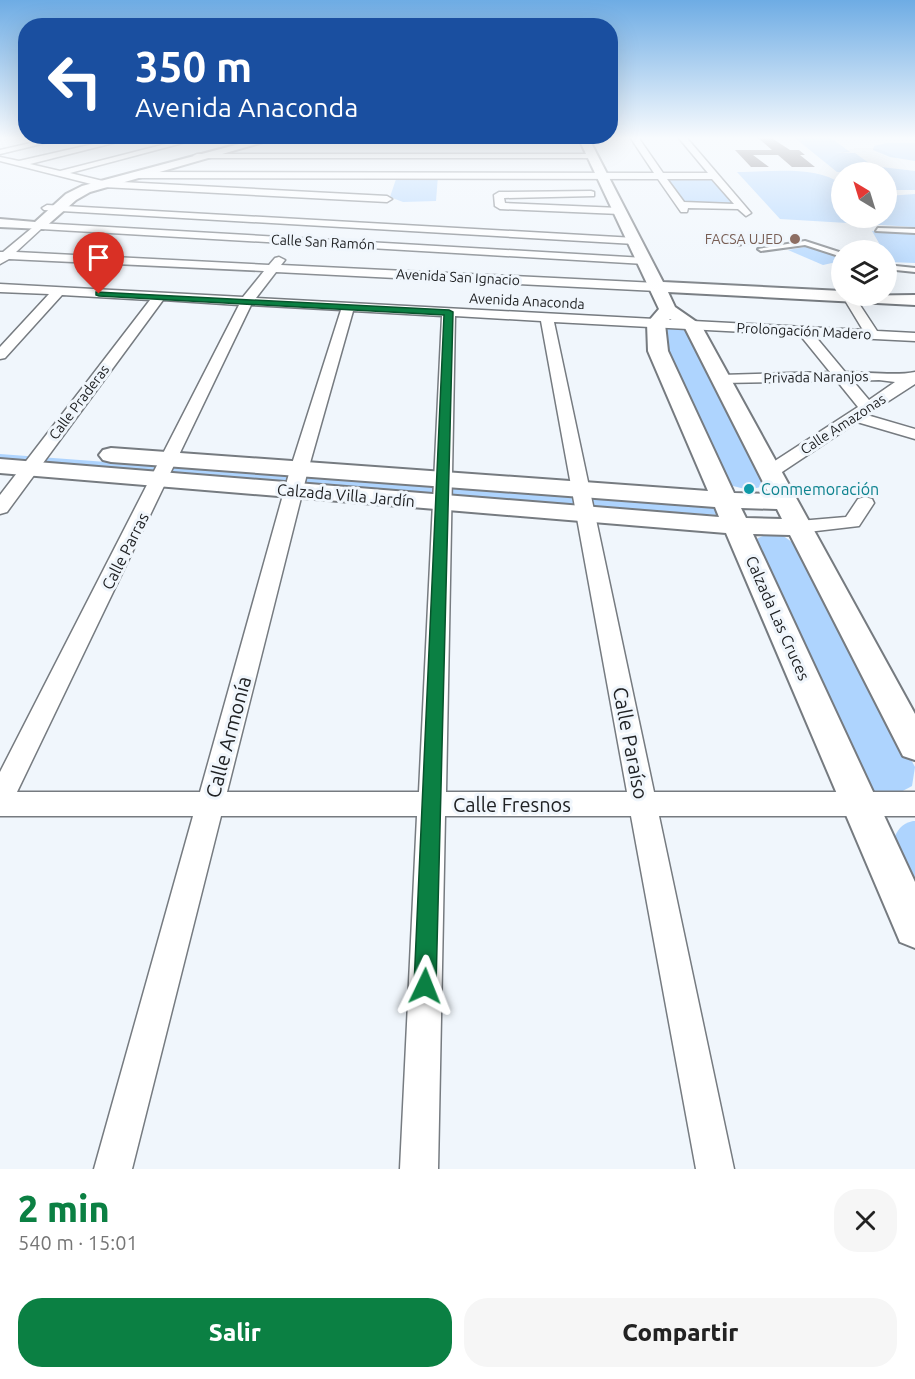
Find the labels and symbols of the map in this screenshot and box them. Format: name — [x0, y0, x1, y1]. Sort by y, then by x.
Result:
north arrow — [831, 162, 897, 228]
street label: Calle San Ramón — [271, 231, 375, 253]
place label: FACSA UJED — [705, 231, 783, 247]
pin — [73, 232, 124, 294]
marker: FACSA UJED — [788, 232, 802, 246]
street label: Avenida San Ignacio — [396, 266, 520, 288]
street label: Avenida Anaconda — [469, 290, 585, 312]
street label: Prolongación Madero — [736, 319, 872, 343]
street label: Calle Praderas — [46, 361, 112, 443]
street label: Privada Naranjos — [763, 368, 869, 386]
street label: Calle Amazonas — [797, 391, 889, 457]
street label: Calzada Villa Jardín — [276, 480, 416, 510]
place label: Conmemoración — [761, 480, 879, 498]
marker: Conmemoración — [742, 482, 756, 496]
street label: Calle Parras — [98, 510, 152, 592]
street label: Calzada Las Cruces — [742, 553, 814, 683]
street label: Calle Armonía — [201, 674, 255, 800]
street label: Calle Paraíso — [609, 685, 653, 801]
street label: Calle Fresnos — [453, 793, 571, 816]
position arrow — [393, 954, 457, 1018]

